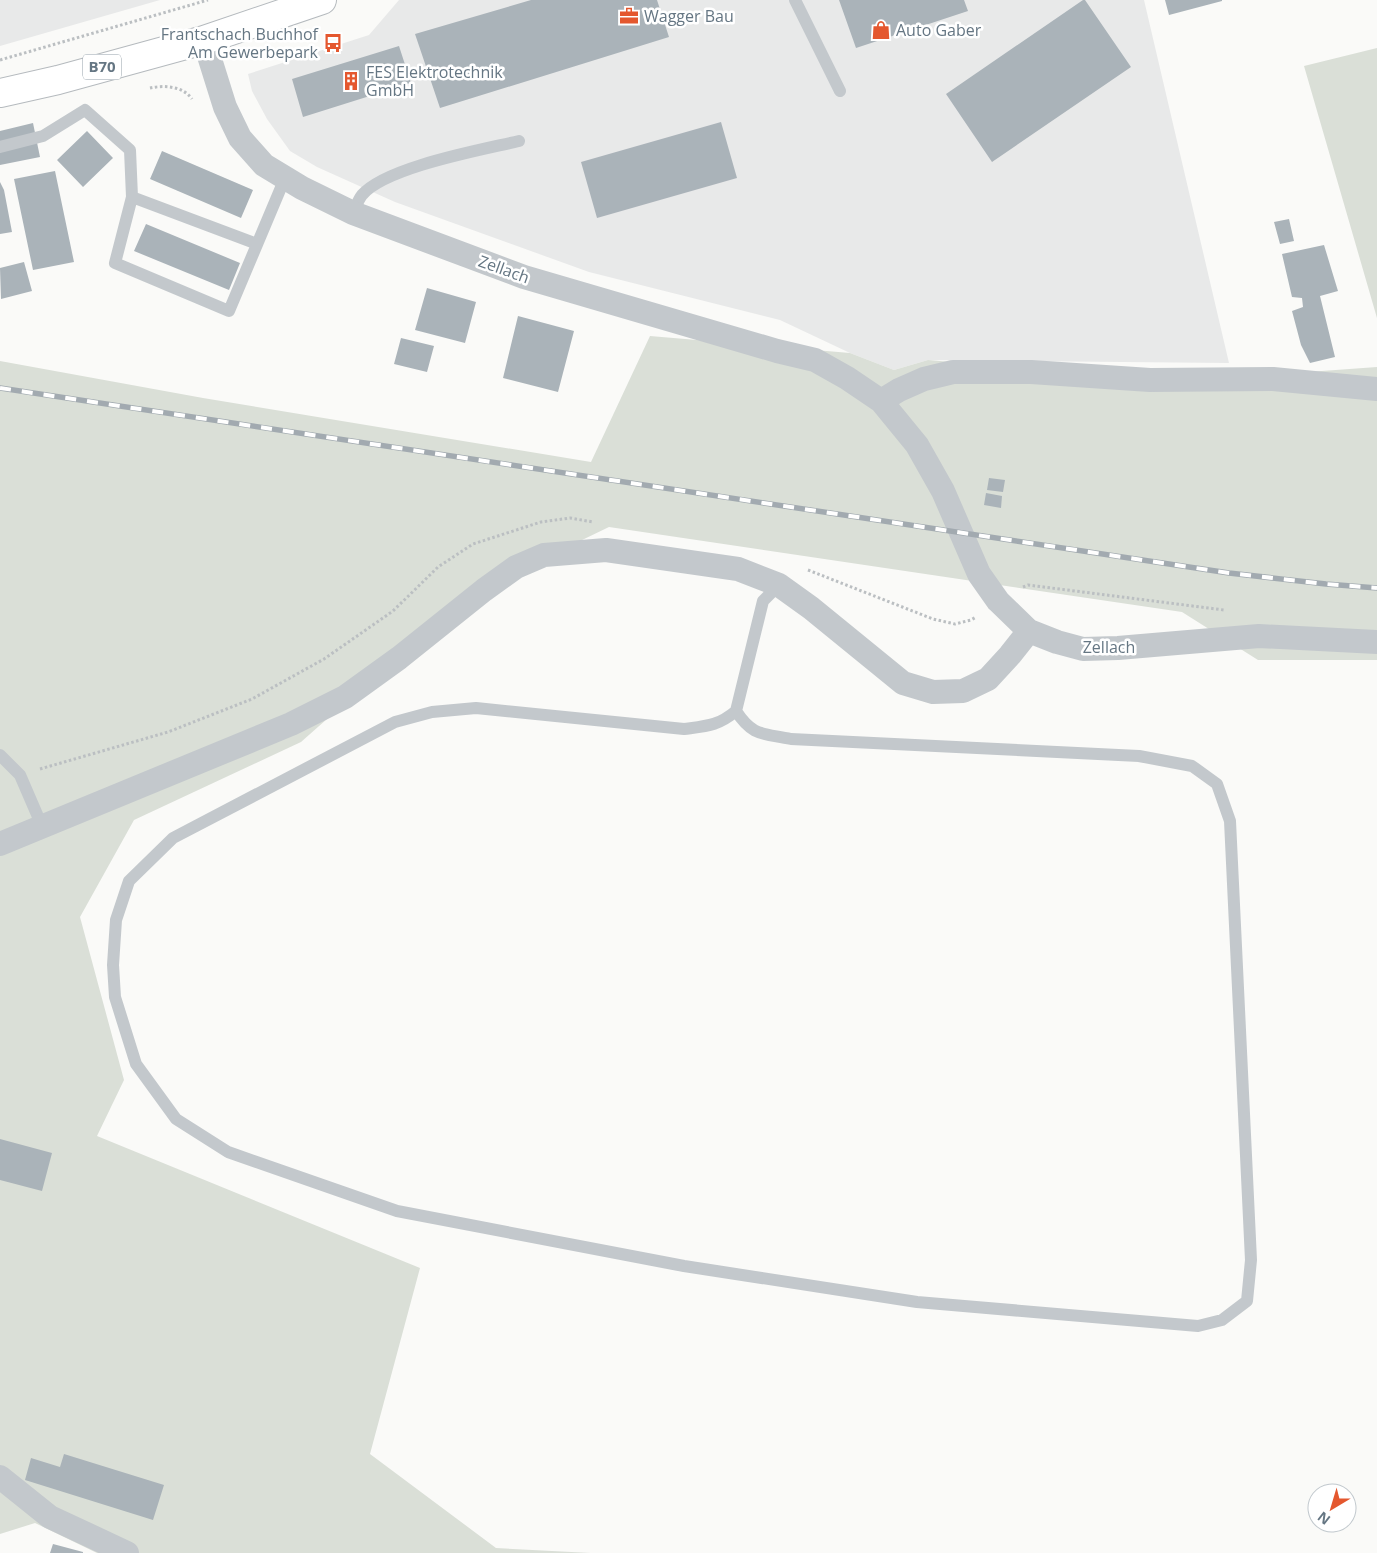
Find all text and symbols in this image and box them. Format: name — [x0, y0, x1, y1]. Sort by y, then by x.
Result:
office icon: Wagger Bau — [618, 5, 640, 27]
place label: Wagger Bau — [644, 5, 734, 27]
shop icon: Auto Gaber — [870, 19, 892, 41]
place label: Auto Gaber — [896, 19, 982, 41]
place label: Frantschach Buchhof Am Gewerbepark — [161, 23, 320, 63]
bus stop icon: Frantschach Buchhof Am Gewerbepark — [322, 32, 344, 54]
road number: B70 — [83, 54, 121, 80]
place label: FES Elektrotechnik GmbH — [366, 61, 503, 101]
building icon: FES Elektrotechnik GmbH — [340, 70, 362, 92]
street label: Zellach — [476, 250, 532, 288]
street label: Zellach — [1083, 636, 1135, 658]
north arrow — [1307, 1483, 1357, 1533]
text: N — [1313, 1508, 1334, 1530]

